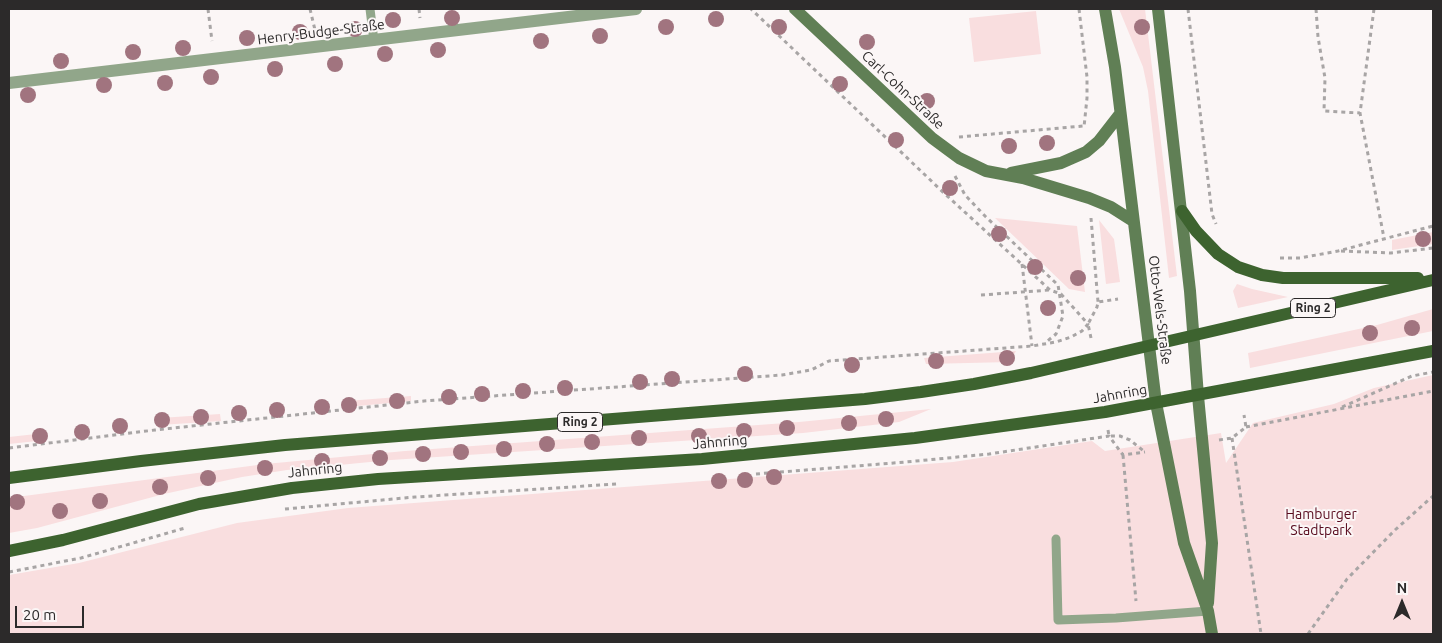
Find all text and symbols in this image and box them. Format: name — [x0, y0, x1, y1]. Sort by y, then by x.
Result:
street label: Henry-Budge-Straße — [256, 16, 386, 48]
street label: Carl-Cohn-Straße — [858, 47, 948, 133]
street label: Otto-Wels-Straße — [1145, 254, 1175, 366]
road number: Ring 2 — [1290, 298, 1336, 318]
street label: Jahnring — [1092, 381, 1148, 407]
road number: Ring 2 — [558, 412, 602, 432]
street label: Jahnring — [692, 431, 748, 453]
street label: Jahnring — [287, 459, 343, 481]
park label: Hamburger Stadtpark — [1285, 506, 1357, 538]
north arrow — [1377, 578, 1427, 628]
text: N — [1397, 580, 1407, 596]
scale bar — [18, 596, 86, 628]
text: 20 m — [23, 606, 56, 623]

